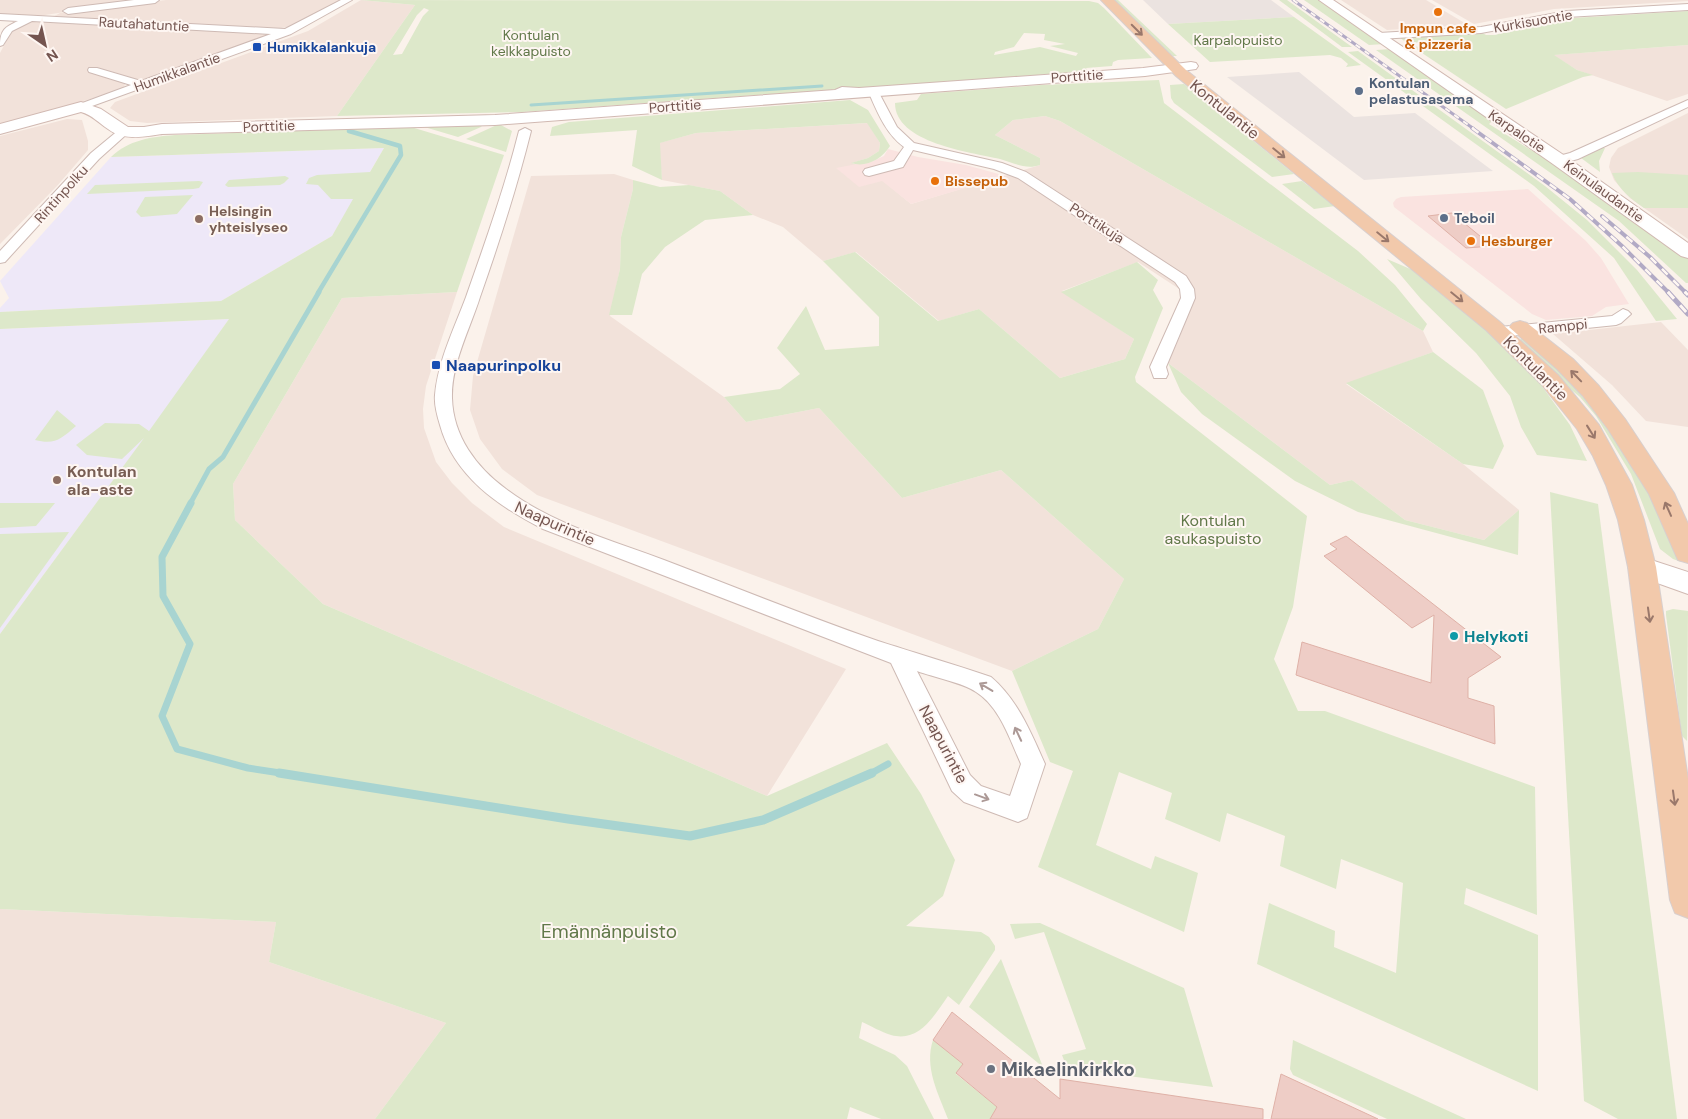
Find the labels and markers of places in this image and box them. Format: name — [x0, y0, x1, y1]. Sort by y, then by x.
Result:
marker: Impun cafe & pizzeria — [1432, 6, 1444, 18]
place label: Impun cafe & pizzeria — [1400, 19, 1476, 53]
place label: Humikkalankuja — [267, 38, 376, 56]
marker: Humikkalankuja — [251, 41, 263, 53]
place label: Kontulan pelastusasema — [1369, 74, 1473, 108]
marker: Kontulan pelastusasema — [1353, 85, 1365, 97]
place label: Bissepub — [945, 172, 1008, 190]
marker: Bissepub — [929, 175, 941, 187]
place label: Helsingin yhteislyseo — [209, 202, 288, 236]
place label: Teboil — [1454, 209, 1495, 227]
marker: Teboil — [1438, 212, 1450, 224]
marker: Helsingin yhteislyseo — [193, 213, 205, 225]
place label: Hesburger — [1481, 232, 1553, 250]
marker: Hesburger — [1465, 235, 1477, 247]
place label: Naapurinpolku — [446, 355, 561, 376]
marker: Naapurinpolku — [430, 359, 442, 371]
place label: Kontulan ala-aste — [67, 461, 137, 500]
marker: Kontulan ala-aste — [51, 474, 63, 486]
place label: Helykoti — [1464, 626, 1528, 647]
marker: Helykoti — [1448, 630, 1460, 642]
place label: Mikaelinkirkko — [1001, 1057, 1135, 1082]
marker: Mikaelinkirkko — [985, 1063, 997, 1075]

